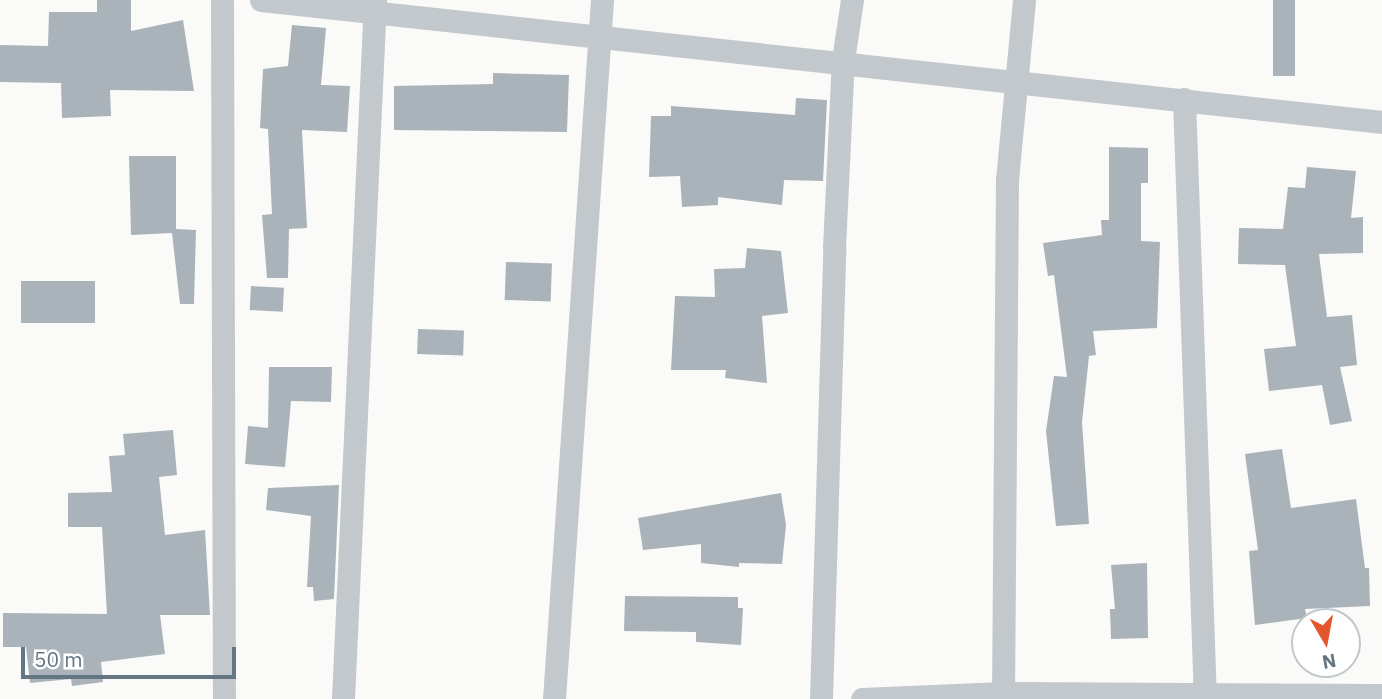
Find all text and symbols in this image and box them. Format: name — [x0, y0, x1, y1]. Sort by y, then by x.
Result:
north arrow — [1291, 608, 1361, 678]
scale bar — [24, 632, 240, 676]
text: 50 m — [34, 645, 83, 673]
text: N — [1320, 649, 1338, 675]

